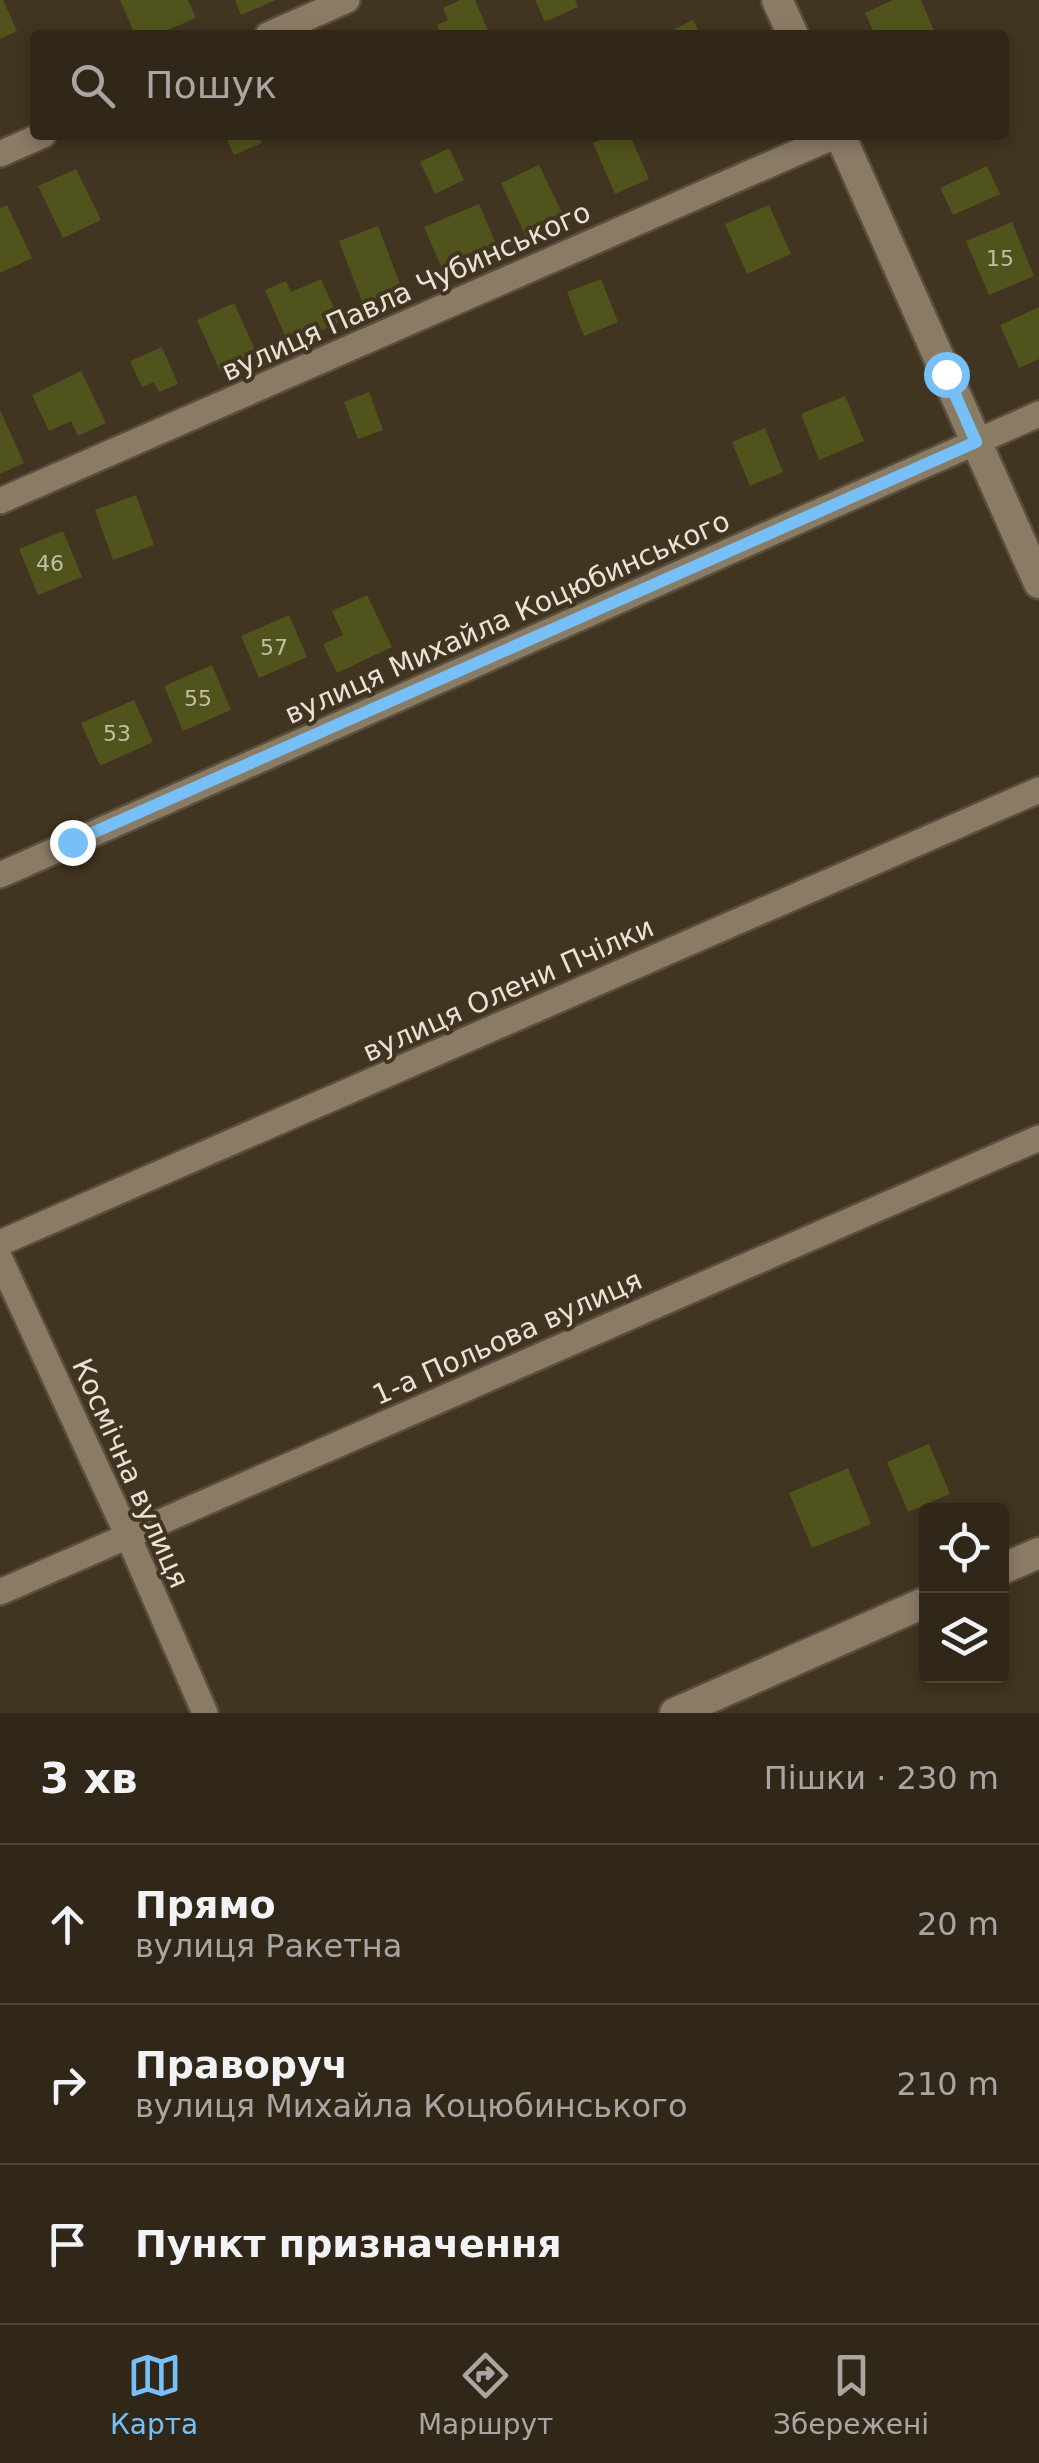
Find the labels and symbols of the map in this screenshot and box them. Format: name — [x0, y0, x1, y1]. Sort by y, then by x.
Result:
street label: вулиця Павла Чубинського — [217, 195, 596, 388]
house number: 15 — [986, 246, 1014, 271]
route start — [924, 352, 970, 398]
street label: вулиця Михайла Коцюбинського — [280, 504, 735, 731]
house number: 46 — [36, 551, 64, 576]
house number: 57 — [260, 635, 288, 660]
house number: 55 — [184, 686, 212, 711]
house number: 53 — [103, 721, 131, 746]
route end — [50, 820, 96, 866]
street label: вулиця Олени Пчілки — [358, 910, 659, 1069]
street label: 1-а Польова вулиця — [367, 1263, 647, 1412]
street label: Космічна вулиця — [65, 1354, 196, 1593]

